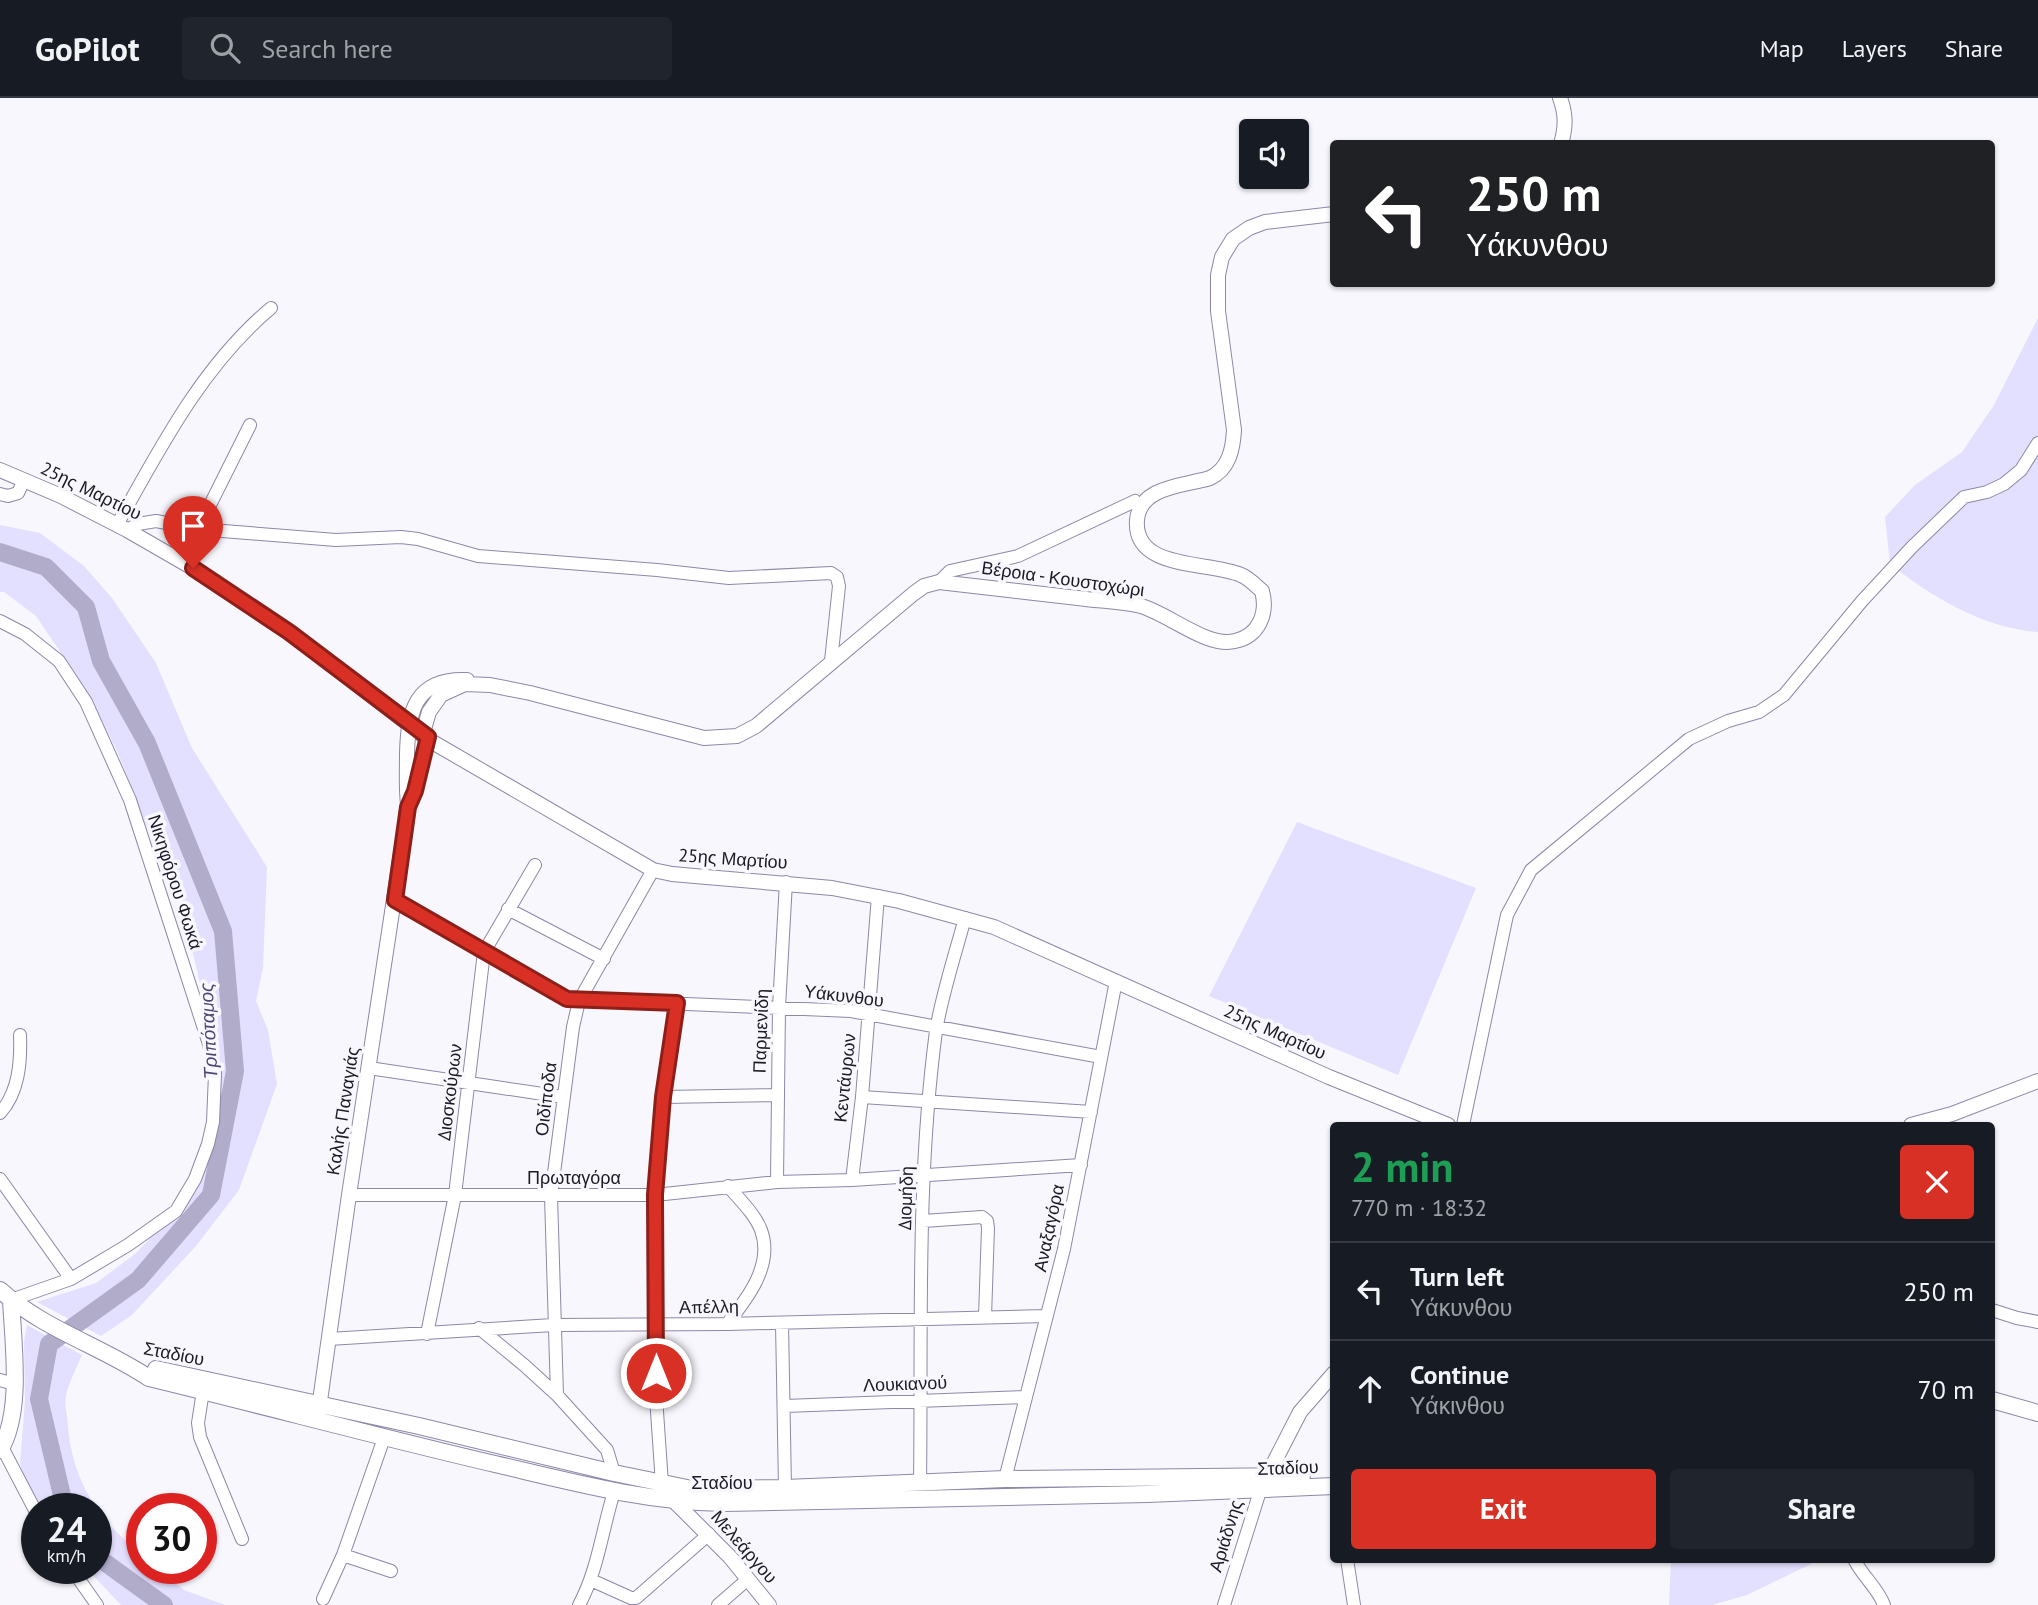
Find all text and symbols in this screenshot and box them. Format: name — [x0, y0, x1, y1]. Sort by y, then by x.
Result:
search box — [182, 17, 672, 80]
text: GoPilot — [35, 27, 140, 70]
icon: search — [206, 29, 244, 67]
text: Search here — [262, 32, 393, 65]
text: Map — [1760, 33, 1804, 64]
text: Layers — [1842, 33, 1907, 64]
text: Share — [1945, 33, 2003, 64]
map controls — [1239, 119, 1309, 189]
button: sound — [1239, 119, 1309, 189]
text: 250 m — [1466, 161, 1601, 225]
icon: left — [1351, 168, 1442, 259]
text: Υάκυνθου — [1466, 223, 1608, 265]
street label: 25ης Μαρτίου — [37, 456, 145, 525]
pin — [163, 496, 223, 568]
icon: arrive — [174, 507, 212, 545]
street label: Βέροια - Κουστοχώρι — [980, 556, 1146, 601]
street label: Νικηφόρου Φωκά — [143, 812, 208, 952]
street label: 25ης Μαρτίου — [678, 843, 788, 874]
street label: Υάκυνθου — [803, 979, 885, 1012]
water label: Τριπόταμος — [193, 982, 223, 1080]
street label: Παρμενίδη — [748, 988, 773, 1074]
street label: 25ης Μαρτίου — [1221, 999, 1330, 1064]
street label: Κεντάυρων — [828, 1032, 861, 1124]
street label: Διοσκούρων — [432, 1042, 467, 1142]
street label: Καλής Παναγιάς — [321, 1045, 364, 1177]
street label: Οιδίποδα — [530, 1061, 561, 1137]
text: 2 min — [1351, 1139, 1453, 1194]
button: close — [1900, 1145, 1974, 1219]
street label: Διομήδη — [893, 1165, 918, 1230]
street label: Πρωταγόρα — [527, 1166, 621, 1189]
street label: Αναξαγόρα — [1028, 1182, 1069, 1274]
text: 770 m · 18:32 — [1351, 1193, 1487, 1222]
text: Turn left — [1410, 1260, 1504, 1293]
icon: left — [1351, 1272, 1389, 1310]
text: 250 m — [1903, 1275, 1974, 1308]
text: Υάκυνθου — [1410, 1293, 1512, 1322]
street label: Απέλλη — [679, 1294, 739, 1319]
street label: Σταδίου — [142, 1336, 206, 1371]
position arrow — [619, 1336, 693, 1410]
text: Continue — [1410, 1358, 1509, 1391]
icon: ahead — [1351, 1370, 1389, 1408]
street label: Λουκιανού — [863, 1371, 947, 1396]
text: 70 m — [1918, 1373, 1974, 1406]
text: Υάκινθου — [1410, 1391, 1505, 1420]
street label: Σταδίου — [1257, 1455, 1319, 1480]
button: Exit — [1351, 1469, 1656, 1549]
button: Share — [1670, 1469, 1974, 1549]
street label: Σταδίου — [691, 1471, 753, 1494]
speed limit sign: 30 — [126, 1493, 217, 1584]
street label: Αριάδνης — [1204, 1497, 1247, 1575]
street label: Μελεάργου — [706, 1505, 782, 1588]
text: 24 — [47, 1506, 86, 1552]
text: km/h — [47, 1544, 86, 1567]

